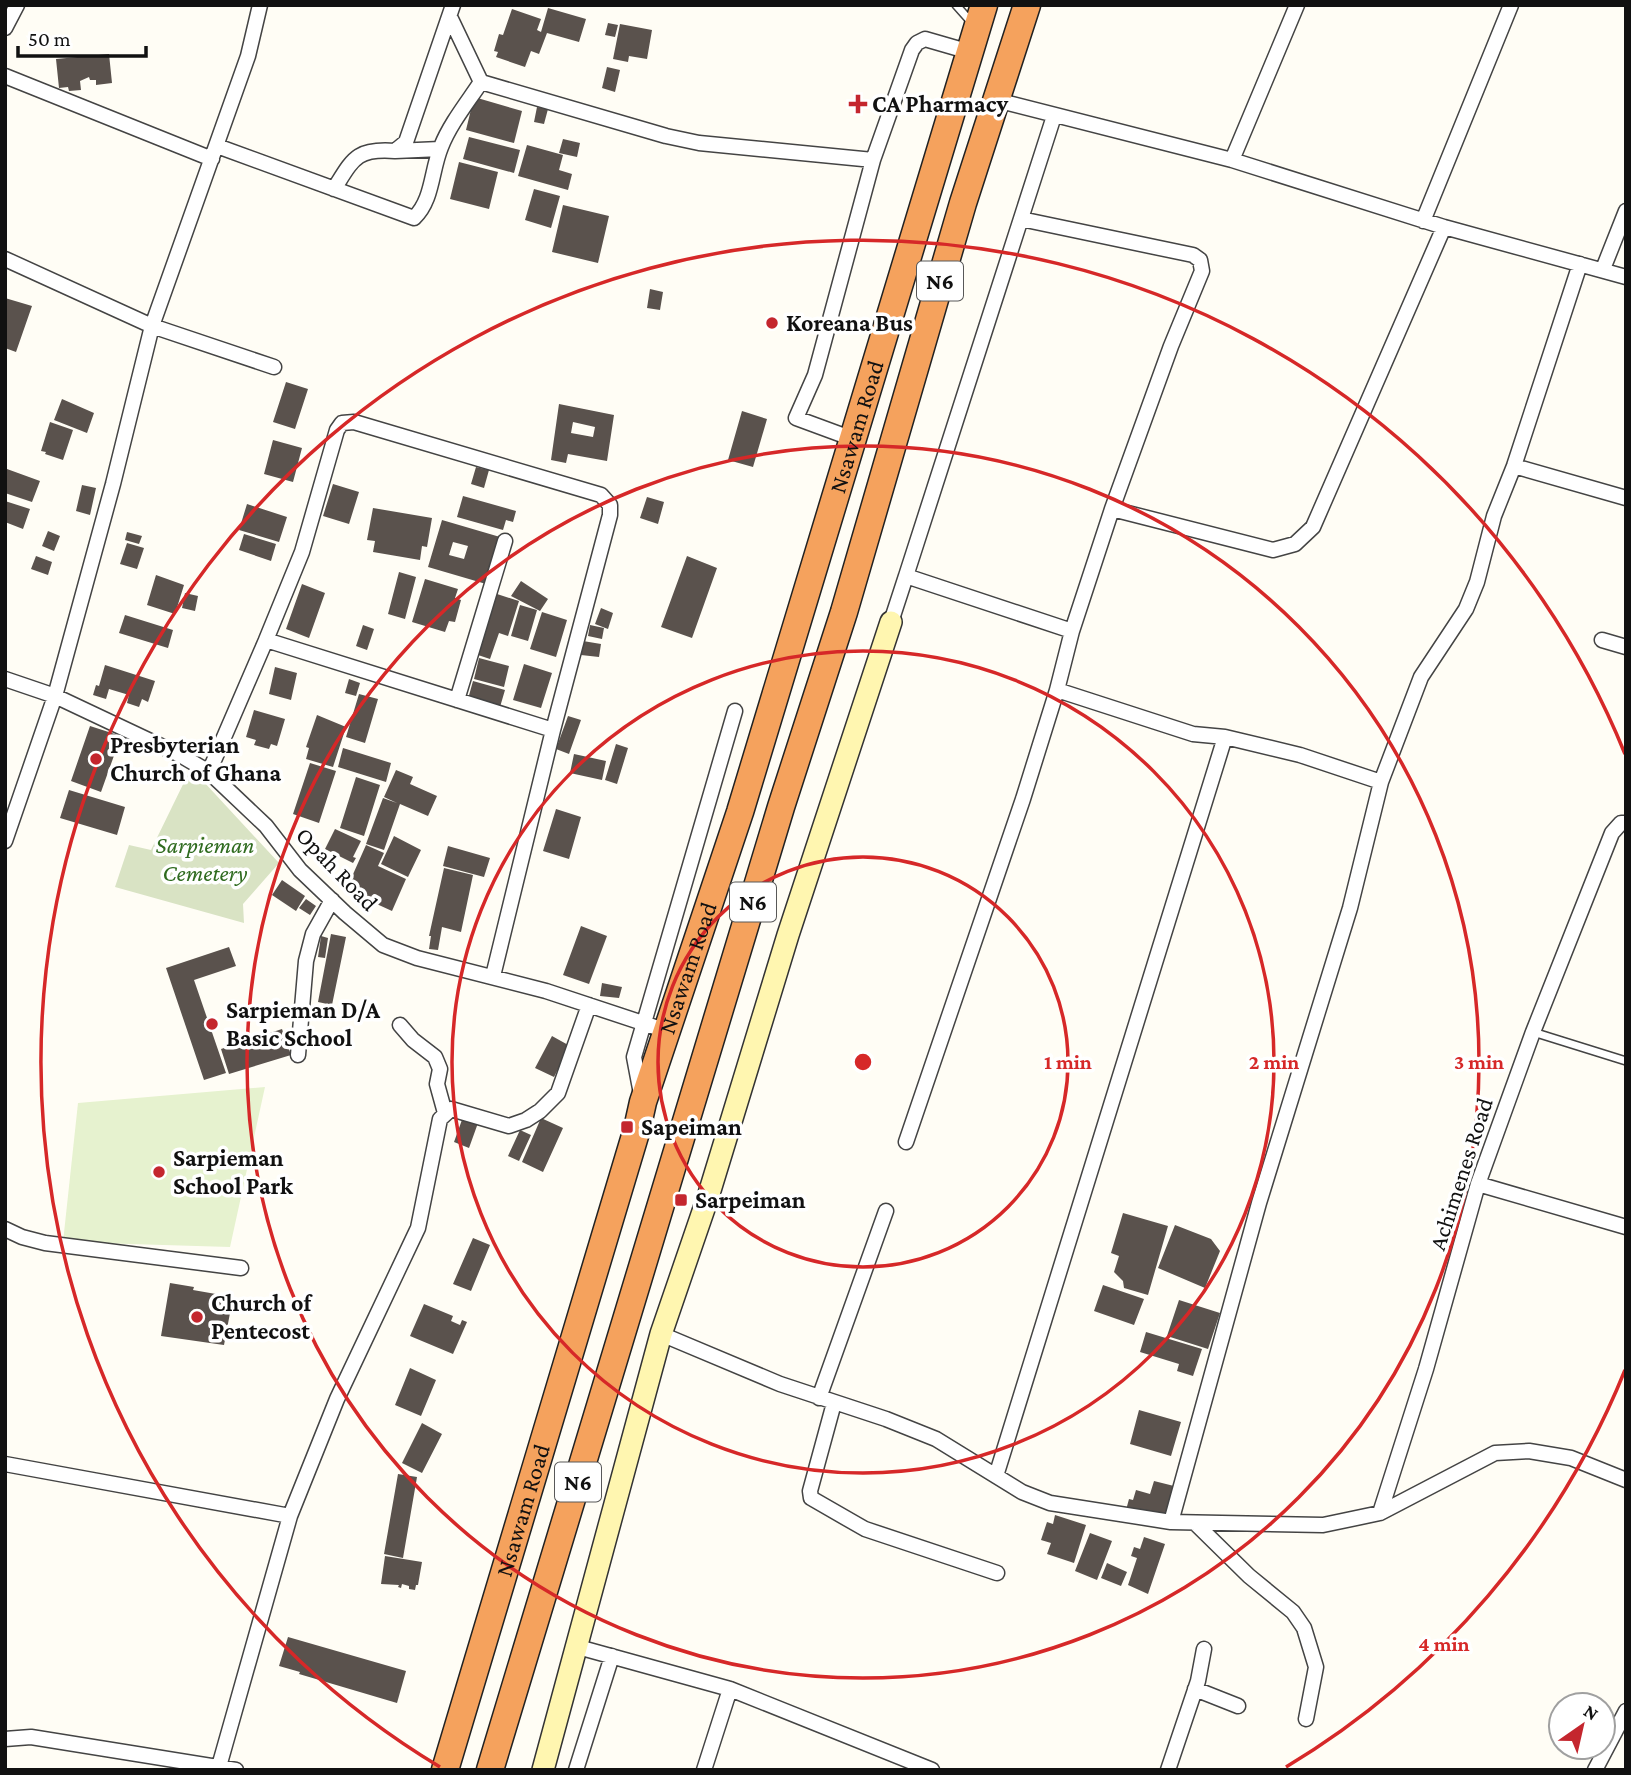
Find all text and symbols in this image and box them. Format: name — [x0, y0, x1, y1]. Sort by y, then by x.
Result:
scale bar — [18, 14, 145, 58]
text: 50 m — [28, 27, 71, 51]
place label: CA Pharmacy — [872, 90, 1009, 117]
marker: CA Pharmacy — [850, 96, 866, 112]
road number: N6 — [917, 262, 963, 300]
place label: Koreana Bus — [786, 309, 913, 336]
marker: Koreana Bus — [764, 315, 780, 331]
street label: Nsawam Road — [823, 357, 889, 496]
place label: Presbyterian Church of Ghana — [110, 731, 282, 786]
marker: Presbyterian Church of Ghana — [88, 751, 104, 767]
street label: Opah Road — [291, 821, 384, 916]
park label: Sarpieman Cemetery — [156, 831, 254, 886]
road number: N6 — [730, 882, 776, 922]
street label: Nsawam Road — [653, 898, 722, 1037]
place label: Sarpieman D/A Basic School — [226, 996, 381, 1051]
marker: Sarpieman D/A Basic School — [204, 1016, 220, 1032]
centre of rings — [851, 1050, 875, 1074]
text: 1 min — [1044, 1050, 1092, 1074]
text: 2 min — [1249, 1050, 1299, 1074]
text: 3 min — [1454, 1050, 1504, 1074]
street label: Achimenes Road — [1423, 1094, 1498, 1253]
place label: Sapeiman — [641, 1113, 742, 1140]
marker: Sapeiman — [619, 1119, 635, 1135]
place label: Sarpieman School Park — [173, 1144, 294, 1199]
marker: Sarpieman School Park — [151, 1164, 167, 1180]
place label: Sarpeiman — [695, 1186, 806, 1213]
marker: Sarpeiman — [673, 1192, 689, 1208]
place label: Church of Pentecost — [211, 1289, 313, 1344]
marker: Church of Pentecost — [189, 1309, 205, 1325]
street label: Nsawam Road — [490, 1440, 555, 1580]
road number: N6 — [555, 1462, 601, 1502]
text: 4 min — [1418, 1632, 1470, 1656]
north arrow — [1547, 1691, 1617, 1761]
text: N — [1580, 1700, 1603, 1725]

